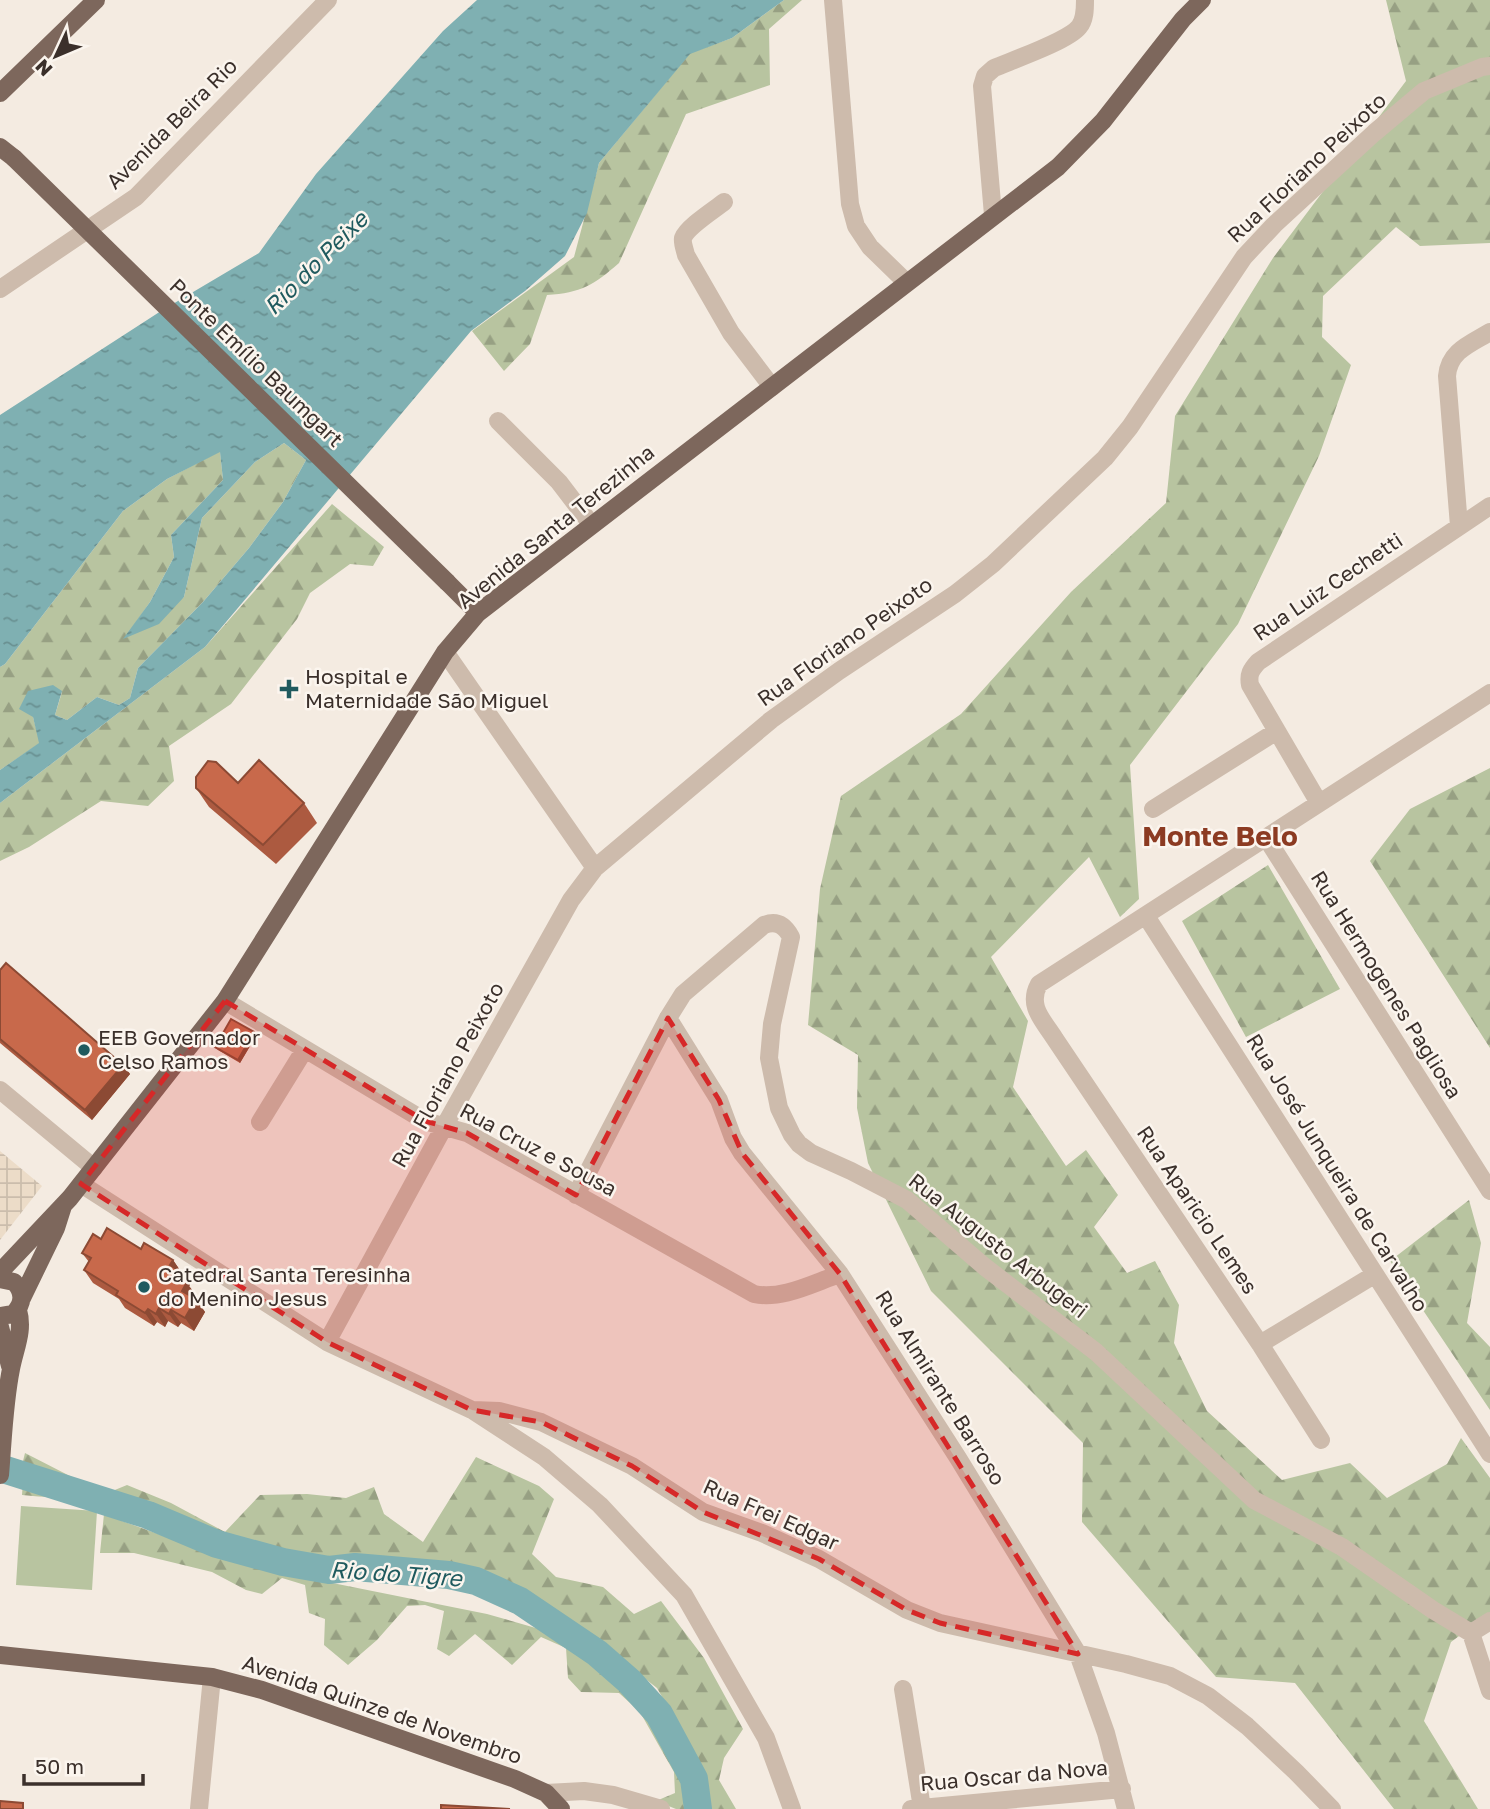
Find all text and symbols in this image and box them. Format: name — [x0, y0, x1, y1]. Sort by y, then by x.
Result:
north arrow — [21, 21, 91, 91]
street label: Avenida Beira Rio — [100, 52, 242, 194]
text: N — [30, 55, 57, 81]
street label: Rua Floriano Peixoto — [1221, 87, 1391, 248]
water label: Rio do Peixe — [258, 204, 374, 320]
street label: Ponte Emílio Baumgart — [164, 273, 349, 452]
street label: Avenida Santa Terezinha — [452, 439, 659, 614]
street label: Rua Luiz Cechetti — [1248, 527, 1407, 646]
street label: Rua Floriano Peixoto — [752, 571, 937, 711]
place label: Hospital e Maternidade São Miguel — [305, 663, 549, 713]
marker: Hospital e Maternidade São Miguel — [279, 679, 299, 699]
district label: Monte Belo — [1142, 819, 1298, 852]
street label: Rua Hermogenes Pagliosa — [1306, 866, 1468, 1103]
street label: Rua Floriano Peixoto — [385, 977, 509, 1172]
place label: EEB Governador Celso Ramos — [98, 1024, 260, 1074]
street label: Rua José Junqueira de Carvalho — [1241, 1029, 1434, 1316]
marker: EEB Governador Celso Ramos — [76, 1042, 92, 1058]
street label: Rua Cruz e Sousa — [456, 1097, 621, 1201]
street label: Rua Aparicio Lemes — [1132, 1120, 1264, 1298]
street label: Rua Augusto Arbugeri — [904, 1167, 1093, 1323]
place label: Catedral Santa Teresinha do Menino Jesus — [158, 1261, 411, 1311]
marker: Catedral Santa Teresinha do Menino Jesus — [136, 1279, 152, 1295]
street label: Rua Almirante Barroso — [870, 1285, 1012, 1490]
street label: Rua Frei Edgar — [700, 1473, 843, 1556]
water label: Rio do Tigre — [329, 1554, 464, 1592]
street label: Avenida Quinze de Novembro — [239, 1649, 526, 1769]
scale bar — [24, 1742, 144, 1786]
text: 50 m — [35, 1753, 84, 1779]
street label: Rua Oscar da Nova — [919, 1754, 1109, 1796]

